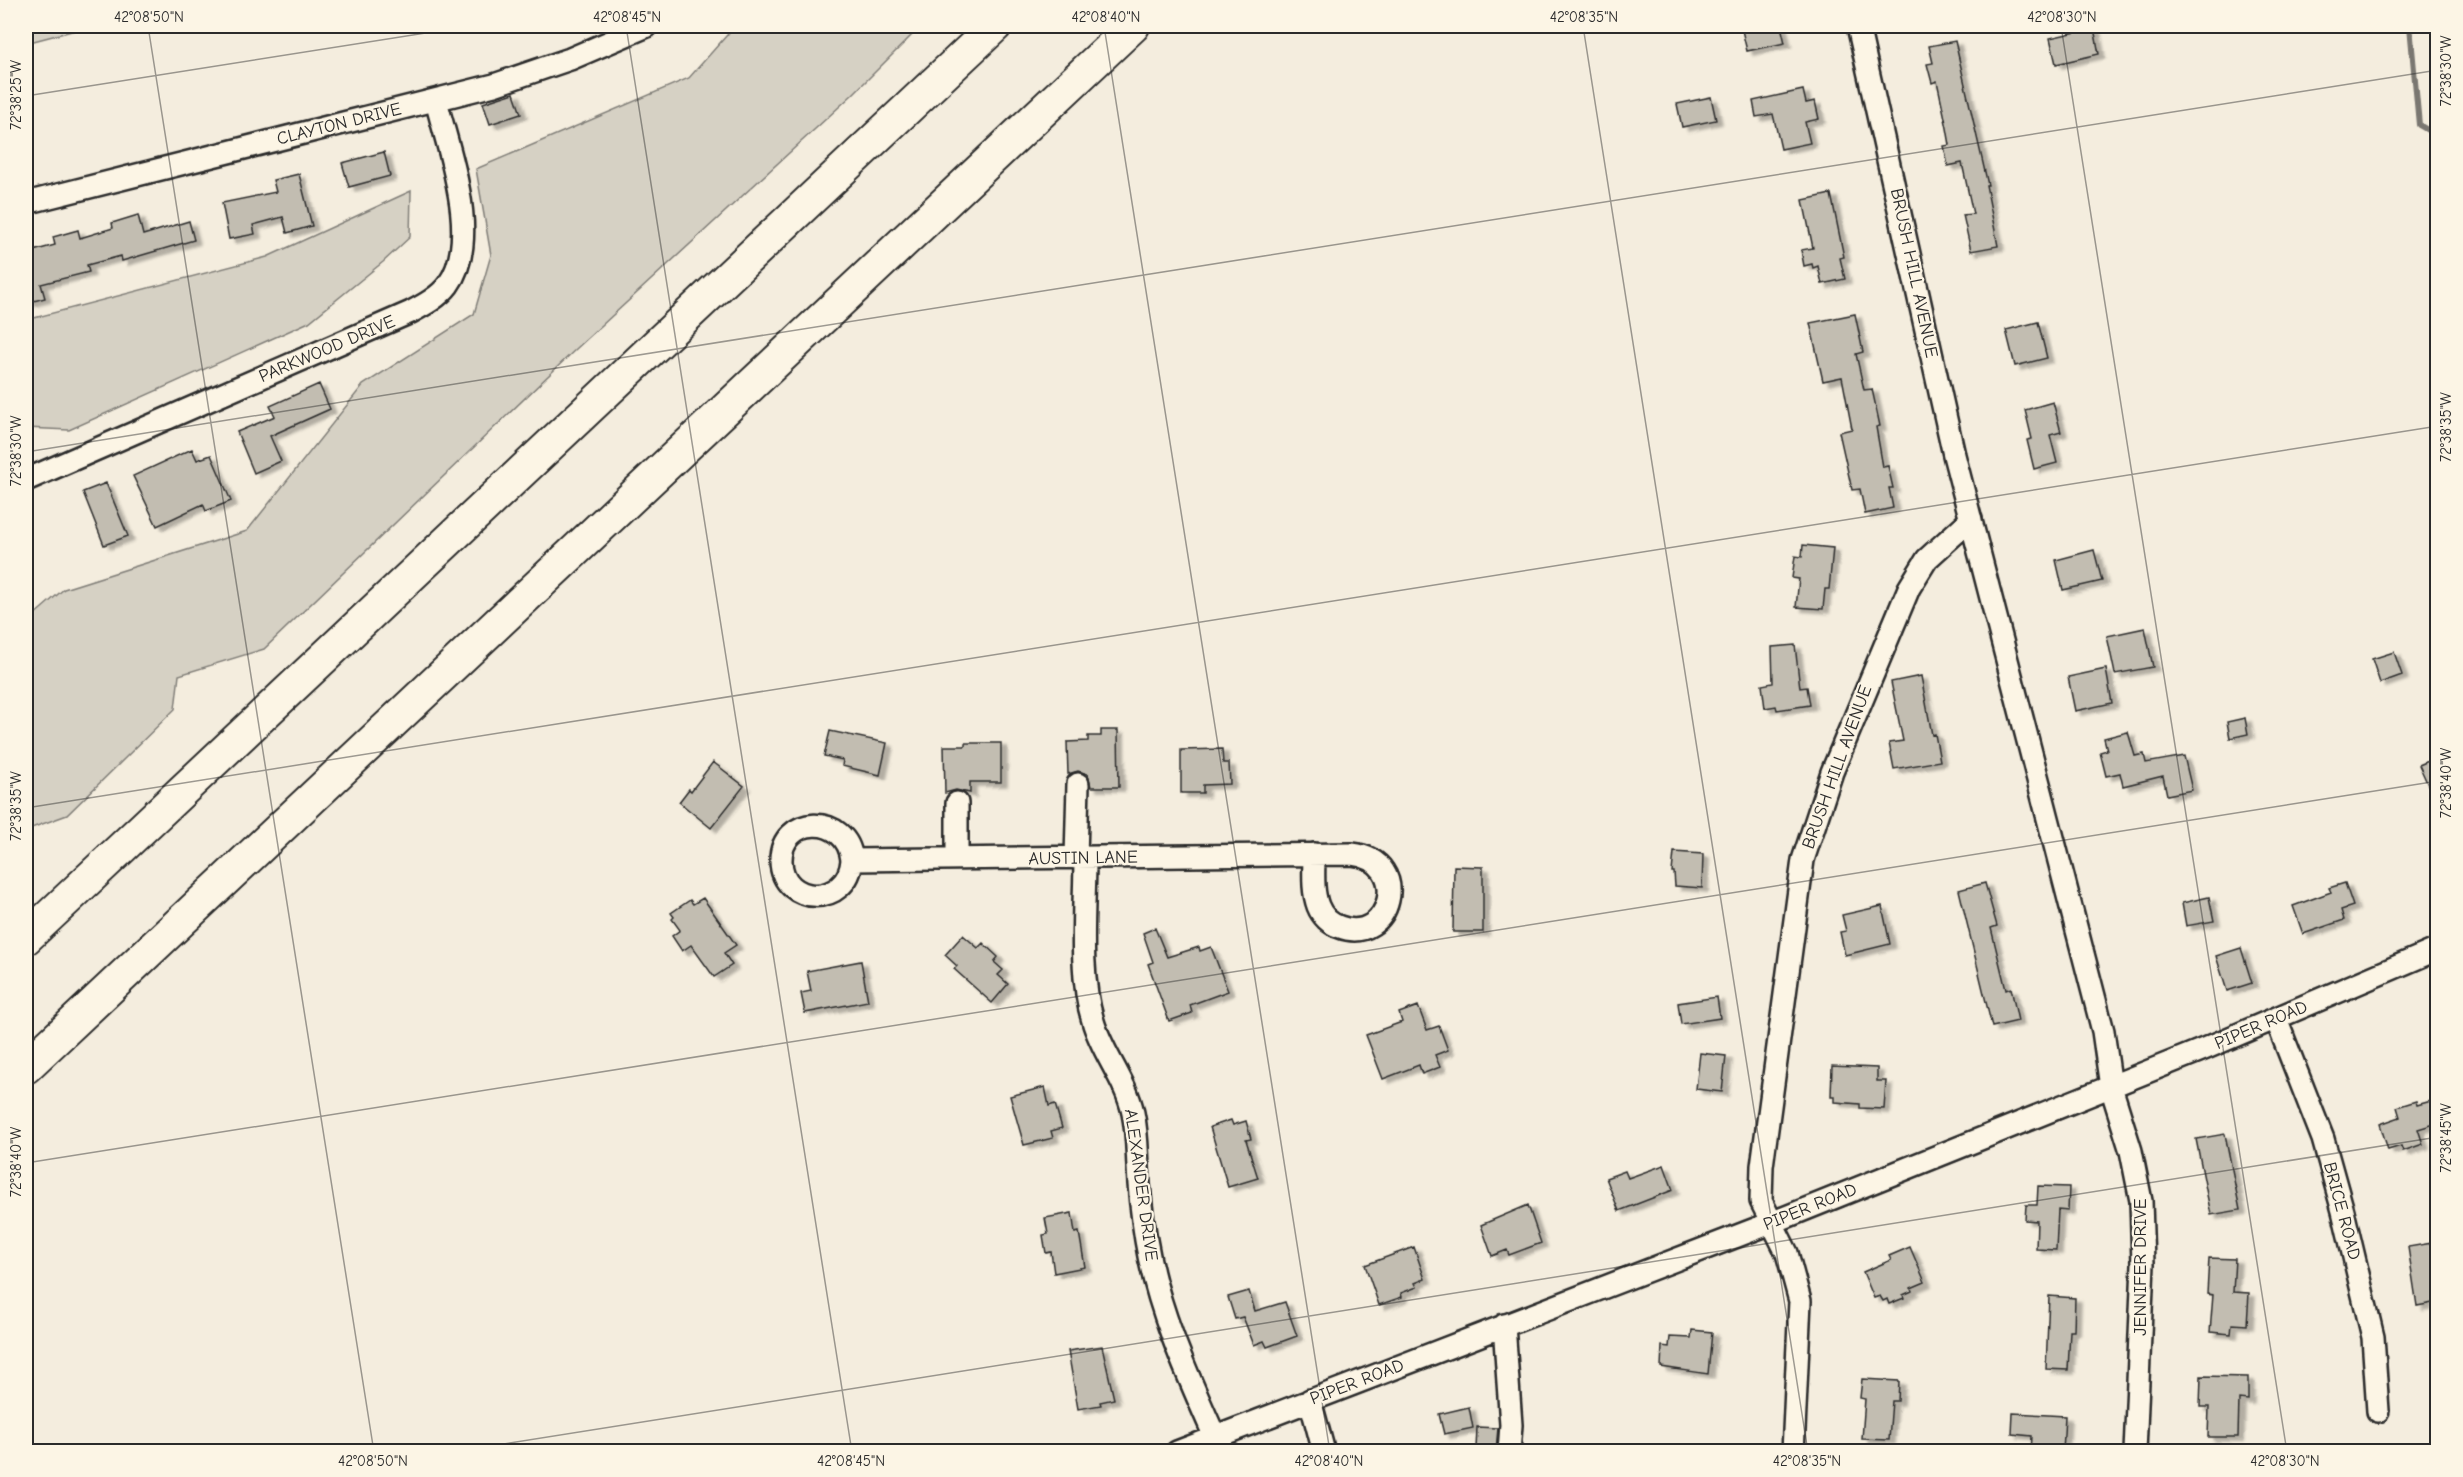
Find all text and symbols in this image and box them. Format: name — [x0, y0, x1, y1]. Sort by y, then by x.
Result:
text: 42°08'50"N — [114, 8, 184, 26]
text: 42°08'45"N — [593, 8, 661, 26]
text: 42°08'40"N — [1071, 8, 1141, 26]
text: 42°08'35"N — [1550, 8, 1618, 26]
text: 42°08'30"N — [2027, 8, 2097, 26]
text: 72°38'30"W — [2437, 36, 2455, 106]
text: 72°38'25"W — [7, 60, 25, 130]
street label: CLAYTON DRIVE — [275, 98, 404, 150]
street label: BRUSH HILL AVENUE — [1886, 186, 1942, 360]
street label: PARKWOOD DRIVE — [256, 311, 398, 387]
text: 72°38'35"W — [2437, 392, 2455, 462]
text: 72°38'30"W — [7, 416, 25, 486]
street label: BRUSH HILL AVENUE — [1798, 682, 1876, 852]
text: 72°38'40"W — [2437, 748, 2455, 818]
text: 72°38'35"W — [7, 771, 25, 841]
street label: AUSTIN LANE — [1028, 847, 1138, 869]
street label: PIPER ROAD — [2211, 996, 2311, 1054]
text: 72°38'45"W — [2437, 1103, 2455, 1173]
street label: ALEXANDER DRIVE — [1120, 1108, 1162, 1263]
text: 72°38'40"W — [7, 1127, 25, 1197]
street label: BRICE ROAD — [2319, 1160, 2365, 1262]
street label: PIPER ROAD — [1760, 1179, 1860, 1235]
street label: JENNIFER DRIVE — [2130, 1198, 2151, 1336]
street label: PIPER ROAD — [1307, 1354, 1407, 1410]
text: 42°08'50"N — [338, 1452, 408, 1470]
text: 42°08'45"N — [817, 1452, 885, 1470]
text: 42°08'40"N — [1294, 1452, 1364, 1470]
text: 42°08'35"N — [1773, 1452, 1841, 1470]
text: 42°08'30"N — [2250, 1452, 2320, 1470]

